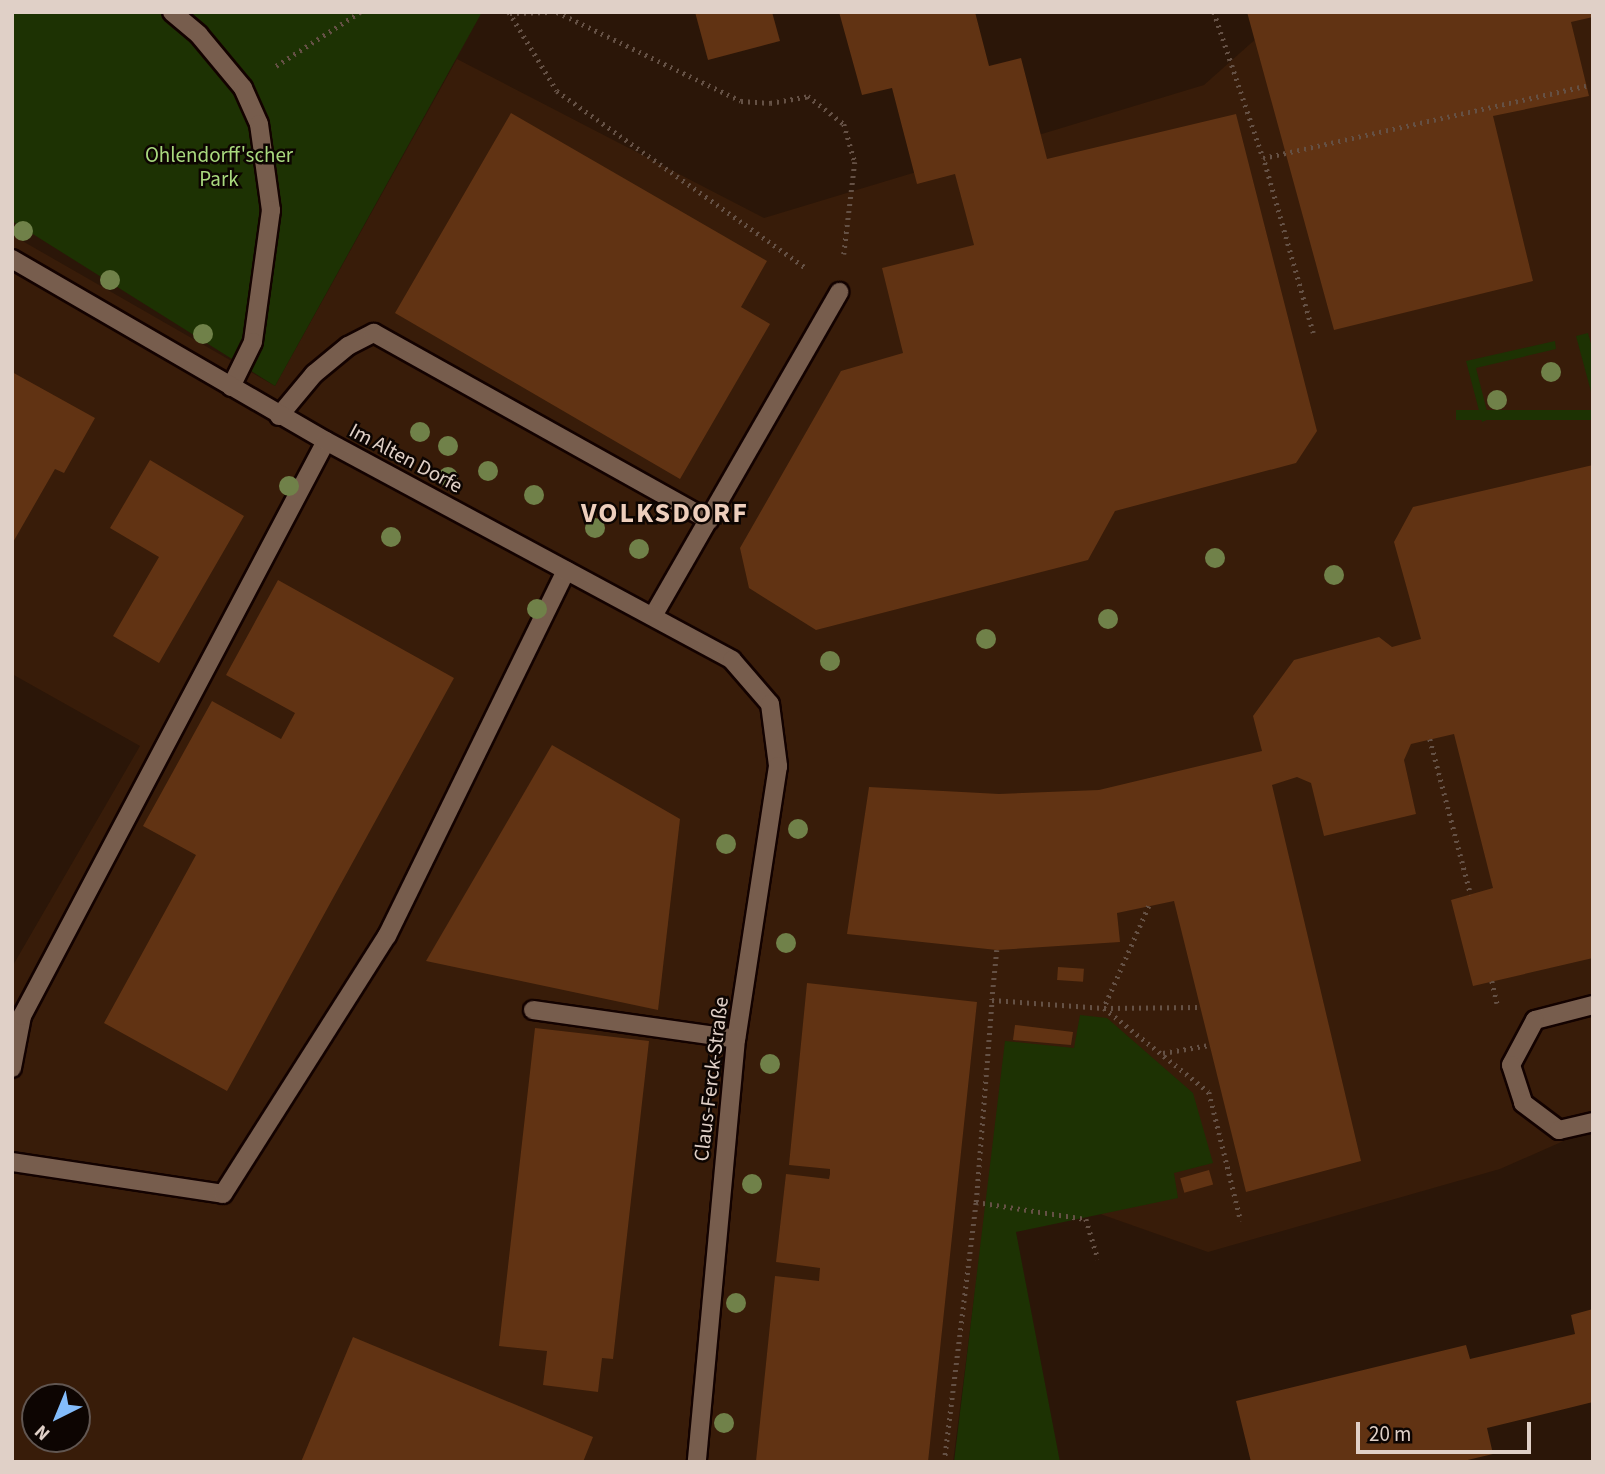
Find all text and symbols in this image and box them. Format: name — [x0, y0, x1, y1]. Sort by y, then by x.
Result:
park label: Ohlendorff'scher Park — [145, 142, 293, 192]
street label: Im Alten Dorfe — [345, 418, 467, 498]
district label: VOLKSDORF — [582, 496, 748, 530]
street label: Claus-Ferck-Straße — [688, 995, 734, 1163]
north arrow — [21, 1383, 91, 1453]
scale bar — [1360, 1408, 1535, 1452]
text: N — [29, 1418, 57, 1446]
text: 20 m — [1369, 1419, 1411, 1449]

